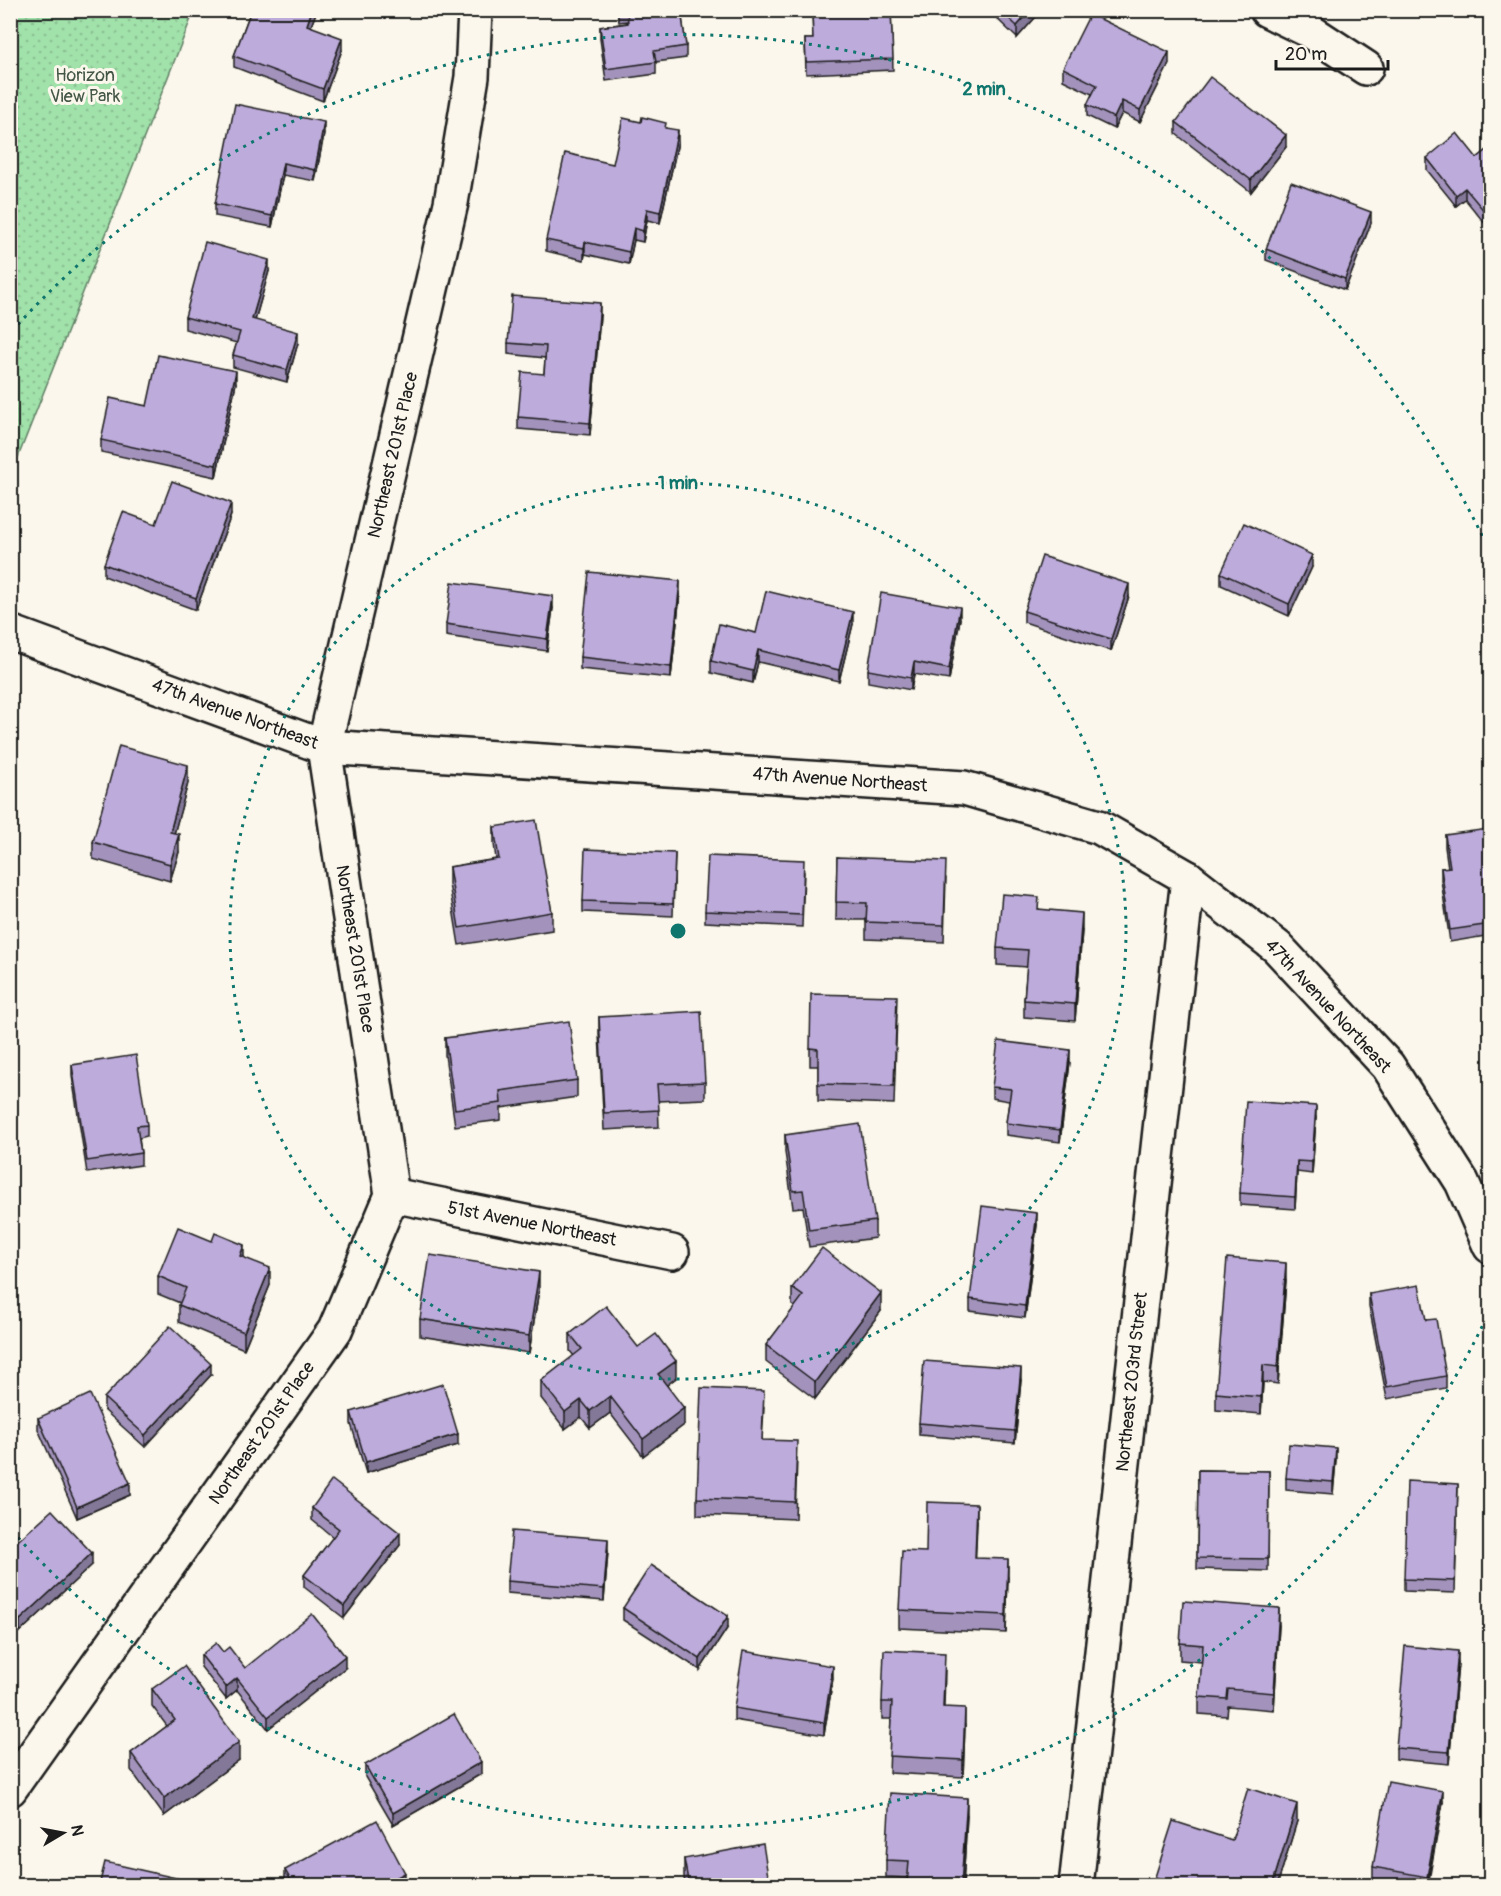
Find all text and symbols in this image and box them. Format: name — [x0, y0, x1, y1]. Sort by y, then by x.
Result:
scale bar — [1276, 33, 1388, 71]
text: 20 m — [1285, 43, 1327, 66]
park label: Horizon View Park — [50, 64, 121, 108]
text: 2 min — [962, 78, 1006, 101]
street label: Northeast 201st Place — [363, 370, 423, 540]
text: 1 min — [658, 472, 698, 495]
street label: 47th Avenue Northeast — [149, 673, 322, 755]
street label: 47th Avenue Northeast — [752, 762, 929, 798]
street label: Northeast 201st Place — [330, 863, 380, 1035]
centre of rings — [668, 921, 688, 941]
street label: 47th Avenue Northeast — [1260, 934, 1397, 1078]
street label: 51st Avenue Northeast — [446, 1196, 619, 1252]
street label: Northeast 203rd Street — [1111, 1290, 1153, 1473]
street label: Northeast 201st Place — [204, 1357, 320, 1509]
north arrow — [33, 1803, 93, 1863]
text: N — [66, 1824, 88, 1838]

